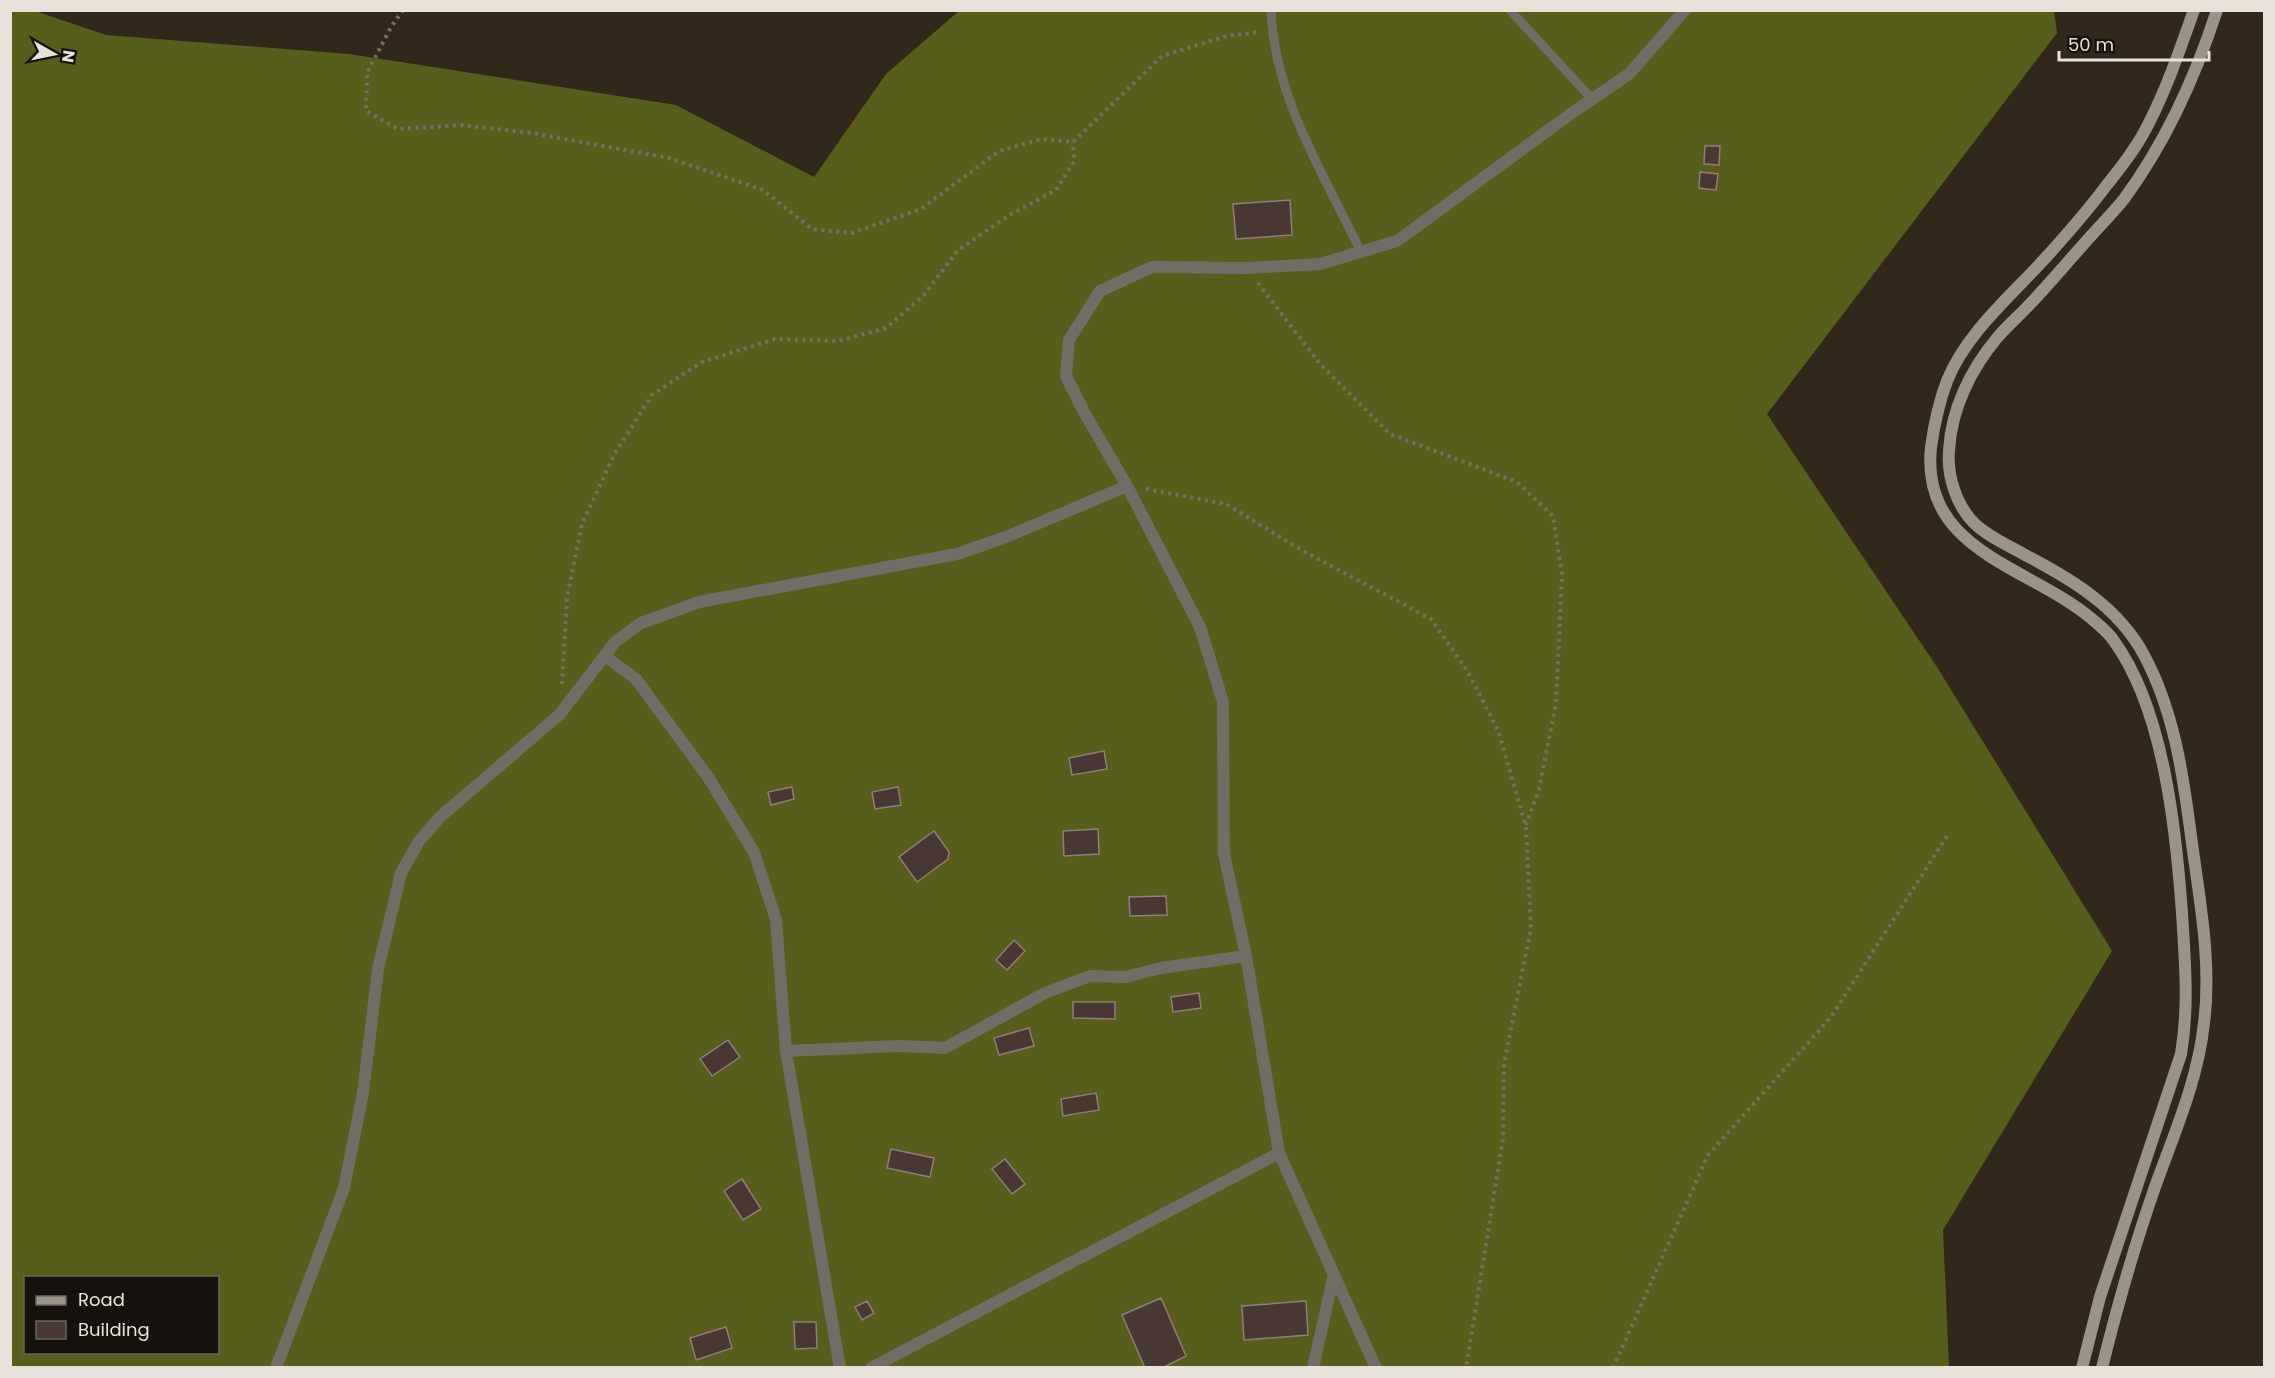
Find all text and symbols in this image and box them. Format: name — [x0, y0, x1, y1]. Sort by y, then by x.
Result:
north arrow — [24, 24, 84, 84]
scale bar — [2059, 24, 2209, 62]
text: 50 m — [2068, 32, 2114, 57]
text: N — [56, 49, 81, 64]
legend — [24, 1276, 219, 1354]
text: Road — [78, 1287, 125, 1312]
text: Building — [78, 1317, 150, 1342]

